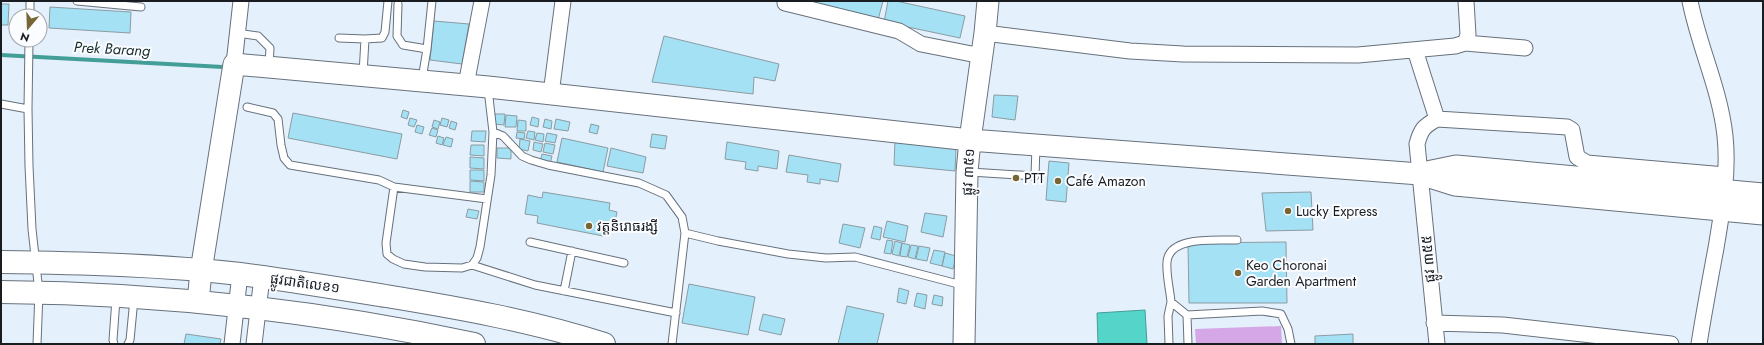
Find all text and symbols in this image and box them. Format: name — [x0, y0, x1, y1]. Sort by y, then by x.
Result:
north arrow — [8, 8, 48, 48]
text: N — [18, 28, 31, 46]
water label: Prek Barang — [73, 36, 151, 62]
street label: ផ្លូវ ៣៥១ — [957, 148, 981, 196]
place label: PTT — [1024, 168, 1045, 188]
place label: Café Amazon — [1066, 171, 1146, 191]
marker: PTT — [1011, 173, 1021, 183]
marker: Café Amazon — [1053, 176, 1063, 186]
place label: Lucky Express — [1296, 201, 1378, 221]
marker: Lucky Express — [1283, 206, 1293, 216]
place label: វត្តនិរោធរង្សី — [597, 216, 658, 236]
marker: វត្តនិរោធរង្សី — [584, 221, 594, 231]
street label: ផ្លូវ ៣៥៥ — [1416, 234, 1442, 284]
place label: Keo Choronai Garden Apartment — [1246, 255, 1357, 291]
street label: ផ្លូវជាតិលេខ១ — [269, 268, 341, 300]
marker: Keo Choronai Garden Apartment — [1233, 268, 1243, 278]

